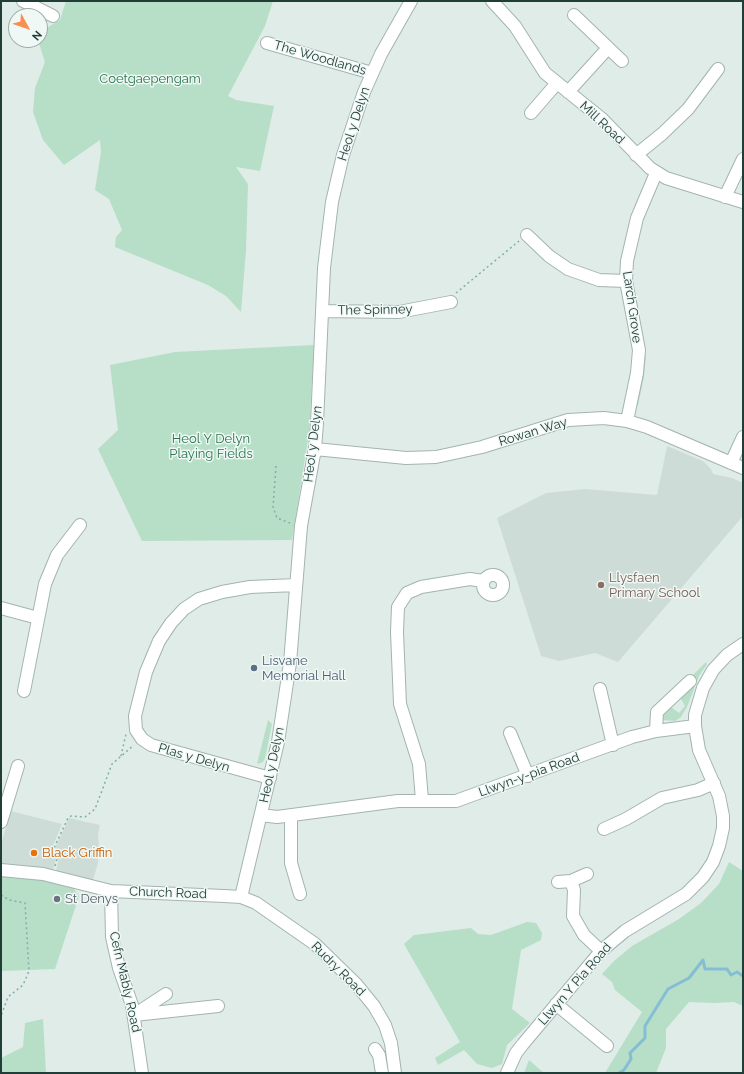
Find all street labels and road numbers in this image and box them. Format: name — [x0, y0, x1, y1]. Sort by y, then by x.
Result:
street label: The Woodlands — [272, 37, 368, 79]
street label: Heol y Delyn — [335, 85, 373, 163]
street label: Mill Road — [576, 98, 628, 148]
street label: Larch Grove — [619, 270, 645, 344]
street label: The Spinney — [337, 302, 413, 318]
street label: Heol y Delyn — [301, 405, 325, 483]
street label: Rowan Way — [497, 414, 569, 450]
street label: Heol y Delyn — [256, 726, 288, 804]
street label: Plas y Delyn — [157, 740, 231, 776]
street label: Llwyn-y-pia Road — [476, 750, 582, 800]
street label: Church Road — [129, 884, 207, 902]
street label: Cefn Mably Road — [106, 930, 144, 1034]
street label: Rudry Road — [308, 939, 368, 999]
street label: Llwyn Y Pia Road — [535, 940, 615, 1028]

